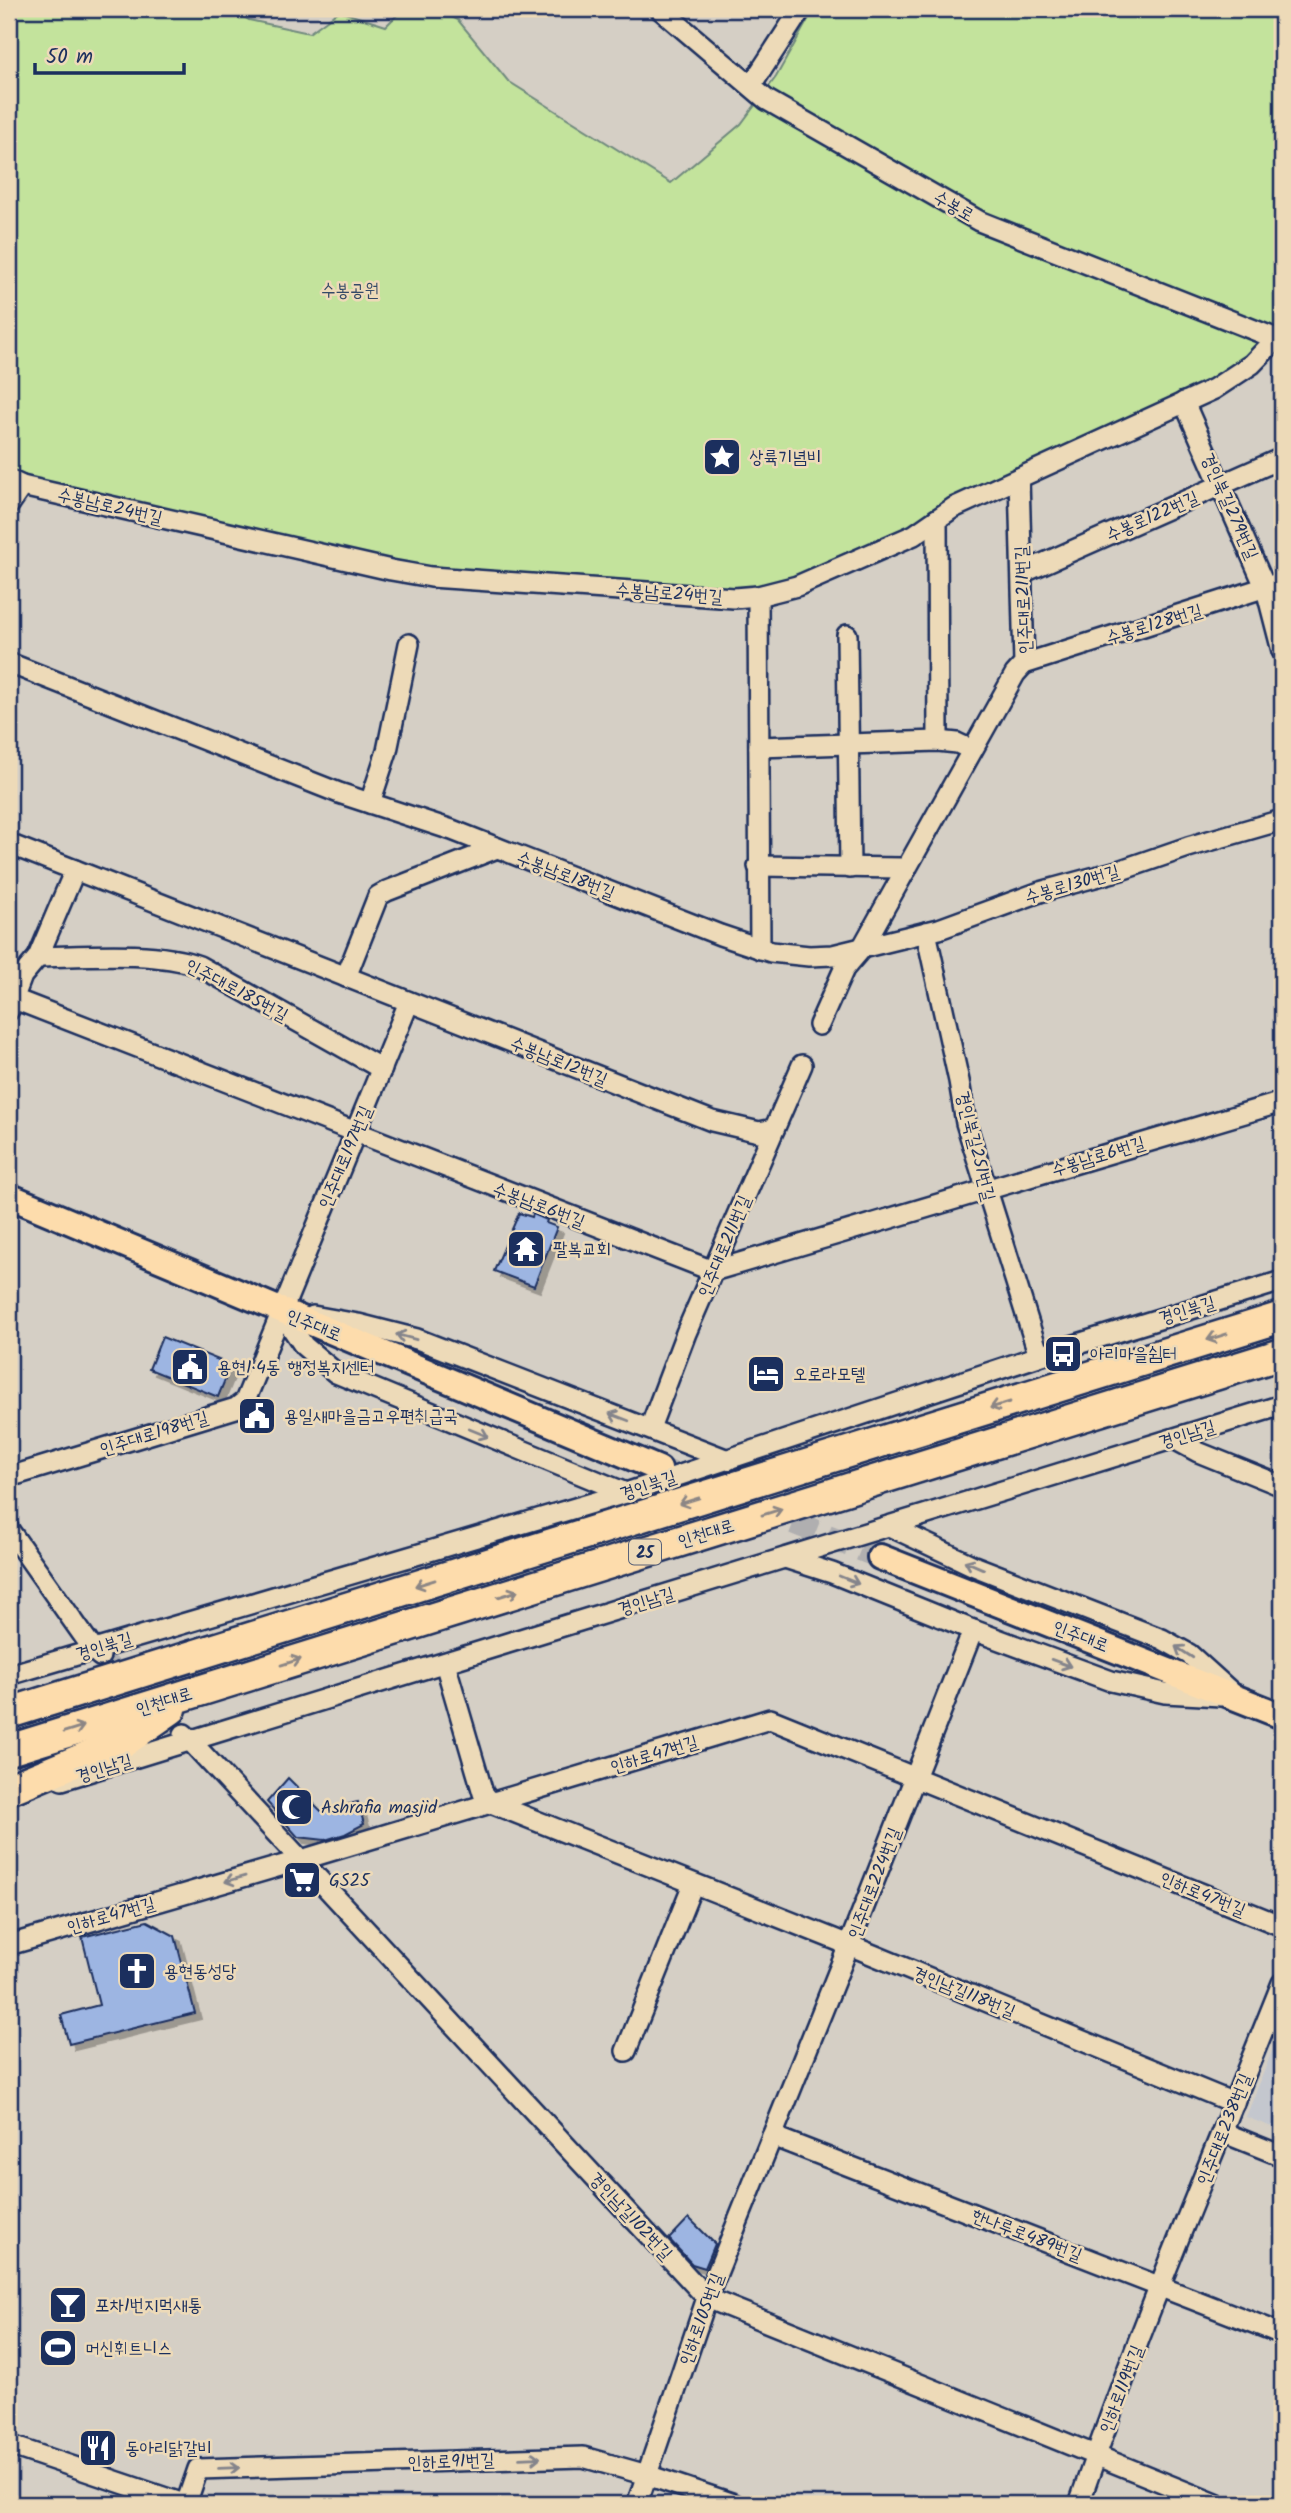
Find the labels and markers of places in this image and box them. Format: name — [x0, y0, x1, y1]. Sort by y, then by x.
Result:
place icon: 상륙기념비 — [701, 436, 743, 478]
place label: 상륙기념비 — [749, 444, 821, 473]
temple icon: 팔복교회 — [505, 1228, 547, 1270]
place label: 팔복교회 — [553, 1236, 611, 1265]
bus stop icon: 아리마을쉼터 — [1042, 1333, 1084, 1375]
place label: 아리마을쉼터 — [1090, 1341, 1177, 1370]
public building icon: 용현1·4동 행정복지센터 — [169, 1346, 211, 1388]
hotel icon: 오로라모텔 — [745, 1353, 787, 1395]
place label: 용현1·4동 행정복지센터 — [217, 1354, 374, 1383]
place label: 오로라모텔 — [793, 1361, 865, 1390]
public building icon: 용일새마을금고우편취급국 — [236, 1395, 278, 1437]
place label: 용일새마을금고우편취급국 — [284, 1403, 458, 1432]
mosque icon: Ashrafia masjid — [273, 1786, 315, 1828]
place label: Ashrafia masjid — [321, 1794, 438, 1823]
supermarket icon: GS25 — [281, 1859, 323, 1901]
place label: GS25 — [329, 1867, 371, 1896]
church icon: 용현동성당 — [116, 1950, 158, 1992]
place label: 용현동성당 — [164, 1958, 237, 1987]
bar icon: 포차1번지먹새통 — [47, 2284, 89, 2326]
place label: 포차1번지먹새통 — [95, 2292, 202, 2321]
sports icon: 머신휘트니스 — [37, 2327, 79, 2369]
place label: 머신휘트니스 — [85, 2335, 172, 2364]
restaurant icon: 동아리닭갈비 — [77, 2427, 119, 2469]
place label: 동아리닭갈비 — [125, 2435, 212, 2464]

